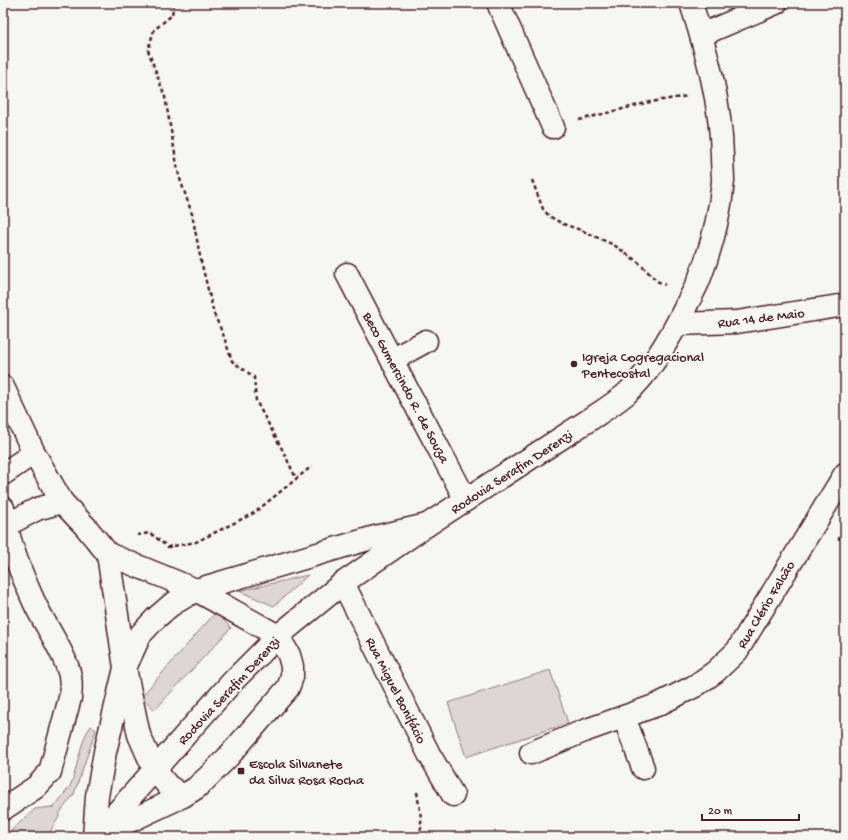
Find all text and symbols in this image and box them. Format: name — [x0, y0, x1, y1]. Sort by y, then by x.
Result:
street label: Rua 14 de Maio — [717, 306, 806, 333]
street label: Beco Gumercindo R. de Souza — [357, 309, 452, 468]
place label: Igreja Cogregacional Pentecostal — [581, 350, 704, 383]
marker: Igreja Cogregacional Pentecostal — [569, 359, 579, 369]
street label: Rodovia Serafim Derenzi — [448, 427, 576, 519]
street label: Rua Clério Falcão — [734, 558, 800, 652]
street label: Rodovia Serafim Derenzi — [175, 634, 284, 749]
street label: Rua Miguel Bonifácio — [361, 635, 429, 747]
place label: Escola Silvanete da Silva Rosa Rocha — [249, 757, 365, 790]
marker: Escola Silvanete da Silva Rosa Rocha — [236, 766, 246, 776]
scale bar — [702, 796, 799, 822]
text: 20 m — [708, 805, 733, 819]

